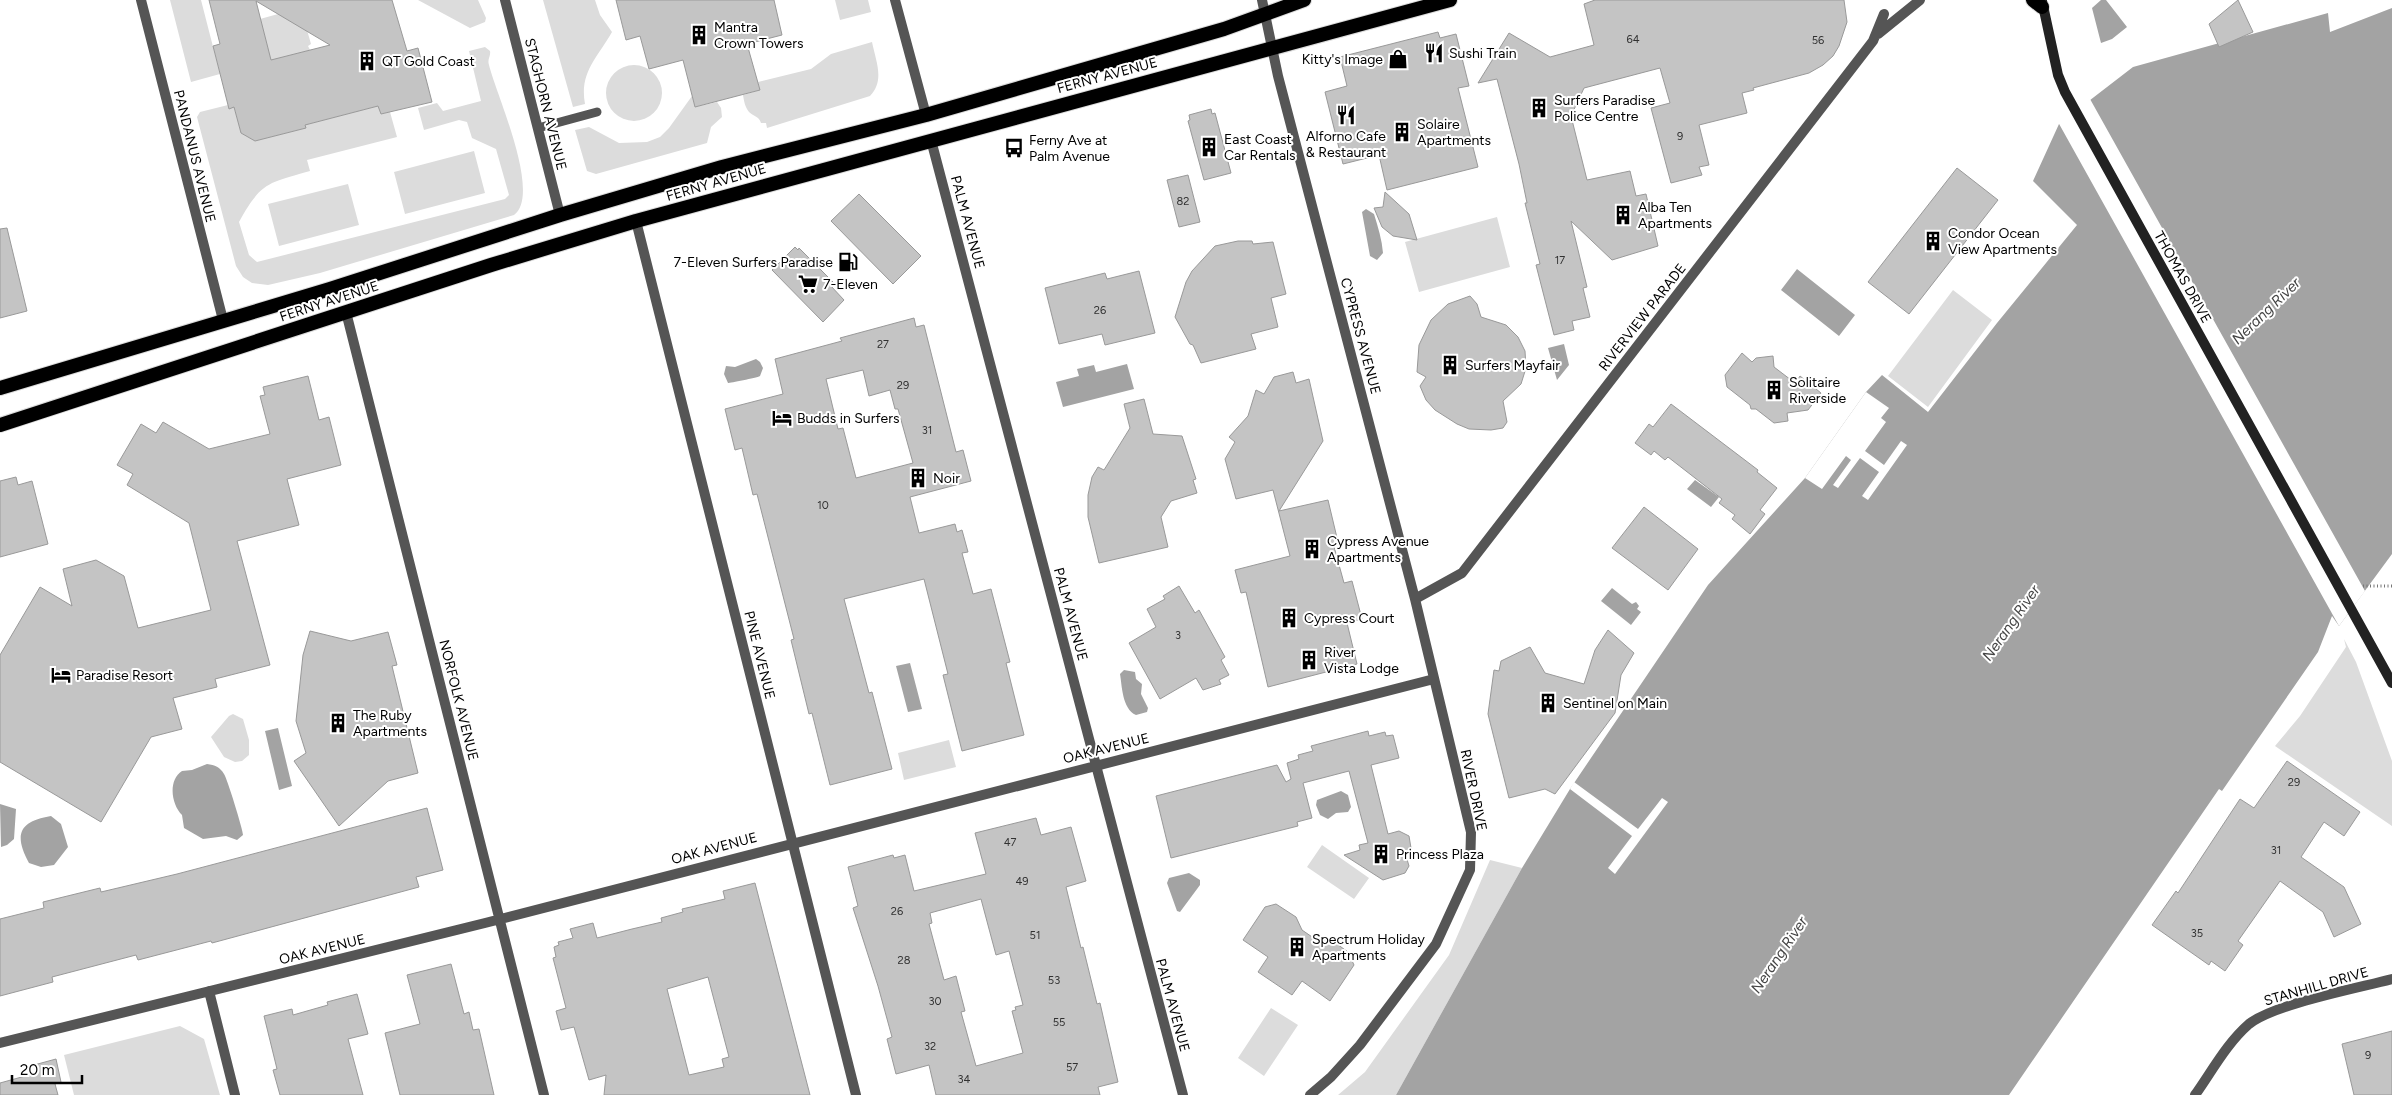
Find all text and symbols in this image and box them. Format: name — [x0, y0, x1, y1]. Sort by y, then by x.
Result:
place label: Mantra Crown Towers — [714, 19, 804, 52]
building icon: Mantra Crown Towers — [688, 24, 710, 46]
house number: 64 — [1626, 33, 1640, 46]
house number: 56 — [1812, 34, 1824, 47]
street label: STAGHORN AVENUE — [521, 36, 570, 172]
restaurant icon: Sushi Train — [1423, 42, 1445, 64]
place label: Sushi Train — [1449, 45, 1517, 62]
shop icon: Kitty's Image — [1387, 48, 1409, 70]
building icon: QT Gold Coast — [356, 50, 378, 72]
place label: Kitty's Image — [1302, 51, 1383, 68]
place label: QT Gold Coast — [382, 53, 475, 70]
street label: FERNY AVENUE — [1055, 54, 1159, 97]
street label: PANDANUS AVENUE — [170, 88, 219, 224]
place label: Surfers Paradise Police Centre — [1554, 92, 1656, 125]
building icon: Surfers Paradise Police Centre — [1528, 97, 1550, 119]
restaurant icon: Alforno Cafe & Restaurant — [1335, 104, 1357, 126]
place label: Solaire Apartments — [1417, 116, 1491, 149]
building icon: Solaire Apartments — [1391, 121, 1413, 143]
place label: Alforno Cafe & Restaurant — [1306, 128, 1386, 161]
house number: 9 — [1677, 130, 1683, 143]
place label: East Coast Car Rentals — [1224, 131, 1296, 164]
place label: Ferny Ave at Palm Avenue — [1029, 132, 1110, 165]
building icon: East Coast Car Rentals — [1198, 136, 1220, 158]
bus stop icon: Ferny Ave at Palm Avenue — [1003, 137, 1025, 159]
street label: FERNY AVENUE — [664, 160, 768, 205]
street label: PALM AVENUE — [947, 174, 988, 271]
house number: 82 — [1177, 195, 1189, 208]
place label: Alba Ten Apartments — [1638, 199, 1712, 232]
building icon: Alba Ten Apartments — [1612, 204, 1634, 226]
place label: Condor Ocean View Apartments — [1948, 225, 2057, 258]
street label: THOMAS DRIVE — [2150, 228, 2215, 326]
building icon: Condor Ocean View Apartments — [1922, 230, 1944, 252]
fuel station icon: 7-Eleven Surfers Paradise — [837, 251, 859, 273]
place label: 7-Eleven Surfers Paradise — [674, 254, 833, 271]
house number: 17 — [1555, 254, 1565, 267]
street label: RIVERVIEW PARADE — [1595, 260, 1690, 374]
supermarket icon: 7-Eleven — [797, 273, 819, 295]
water label: Nerang River — [2228, 273, 2305, 348]
place label: 7-Eleven — [823, 276, 878, 293]
street label: CYPRESS AVENUE — [1337, 276, 1384, 396]
street label: FERNY AVENUE — [277, 277, 381, 326]
house number: 26 — [1094, 304, 1106, 317]
house number: 27 — [877, 338, 889, 351]
building icon: Surfers Mayfair — [1439, 354, 1461, 376]
place label: Surfers Mayfair — [1465, 357, 1560, 374]
place label: Solitaire Riverside — [1789, 374, 1846, 407]
house number: 29 — [897, 379, 909, 392]
building icon: Solitaire Riverside — [1763, 379, 1785, 401]
hotel icon: Budds in Surfers — [771, 407, 793, 429]
place label: Budds in Surfers — [797, 410, 899, 427]
house number: 31 — [922, 424, 932, 437]
building icon: Noir — [907, 467, 929, 489]
place label: Noir — [933, 470, 960, 487]
house number: 10 — [817, 499, 829, 512]
place label: Cypress Avenue Apartments — [1327, 533, 1429, 566]
building icon: Cypress Avenue Apartments — [1301, 538, 1323, 560]
street label: PALM AVENUE — [1050, 566, 1091, 663]
water label: Nerang River — [1978, 581, 2044, 664]
building icon: Cypress Court — [1278, 607, 1300, 629]
street label: PINE AVENUE — [740, 609, 779, 701]
place label: Cypress Court — [1304, 610, 1395, 627]
house number: 3 — [1175, 629, 1181, 642]
street label: NORFOLK AVENUE — [435, 638, 482, 762]
place label: River Vista Lodge — [1324, 644, 1399, 677]
building icon: River Vista Lodge — [1298, 649, 1320, 671]
hotel icon: Paradise Resort — [50, 664, 72, 686]
place label: Paradise Resort — [76, 667, 173, 684]
building icon: Sentinel on Main — [1537, 692, 1559, 714]
place label: Sentinel on Main — [1563, 695, 1667, 712]
place label: The Ruby Apartments — [353, 707, 427, 740]
building icon: The Ruby Apartments — [327, 712, 349, 734]
street label: OAK AVENUE — [1061, 730, 1151, 767]
street label: RIVER DRIVE — [1457, 748, 1490, 832]
house number: 29 — [2288, 776, 2300, 789]
street label: OAK AVENUE — [669, 829, 759, 868]
house number: 47 — [1004, 836, 1016, 849]
building icon: Princess Plaza — [1370, 843, 1392, 865]
house number: 31 — [2271, 844, 2281, 857]
place label: Princess Plaza — [1396, 846, 1484, 863]
house number: 49 — [1015, 875, 1029, 888]
house number: 26 — [891, 905, 903, 918]
water label: Nerang River — [1747, 913, 1812, 997]
house number: 35 — [2191, 927, 2203, 940]
house number: 51 — [1030, 929, 1040, 942]
street label: OAK AVENUE — [277, 931, 367, 968]
place label: Spectrum Holiday Apartments — [1312, 931, 1425, 964]
building icon: Spectrum Holiday Apartments — [1286, 936, 1308, 958]
house number: 28 — [898, 954, 911, 967]
street label: PALM AVENUE — [1152, 957, 1193, 1054]
street label: STANHILL DRIVE — [2262, 963, 2370, 1010]
house number: 53 — [1048, 974, 1060, 987]
house number: 30 — [928, 995, 942, 1008]
house number: 55 — [1053, 1016, 1065, 1029]
house number: 32 — [924, 1040, 936, 1053]
house number: 9 — [2365, 1049, 2371, 1062]
scale bar — [12, 1052, 82, 1084]
text: 20 m — [20, 1061, 54, 1079]
house number: 57 — [1066, 1061, 1078, 1074]
house number: 34 — [958, 1073, 971, 1086]

